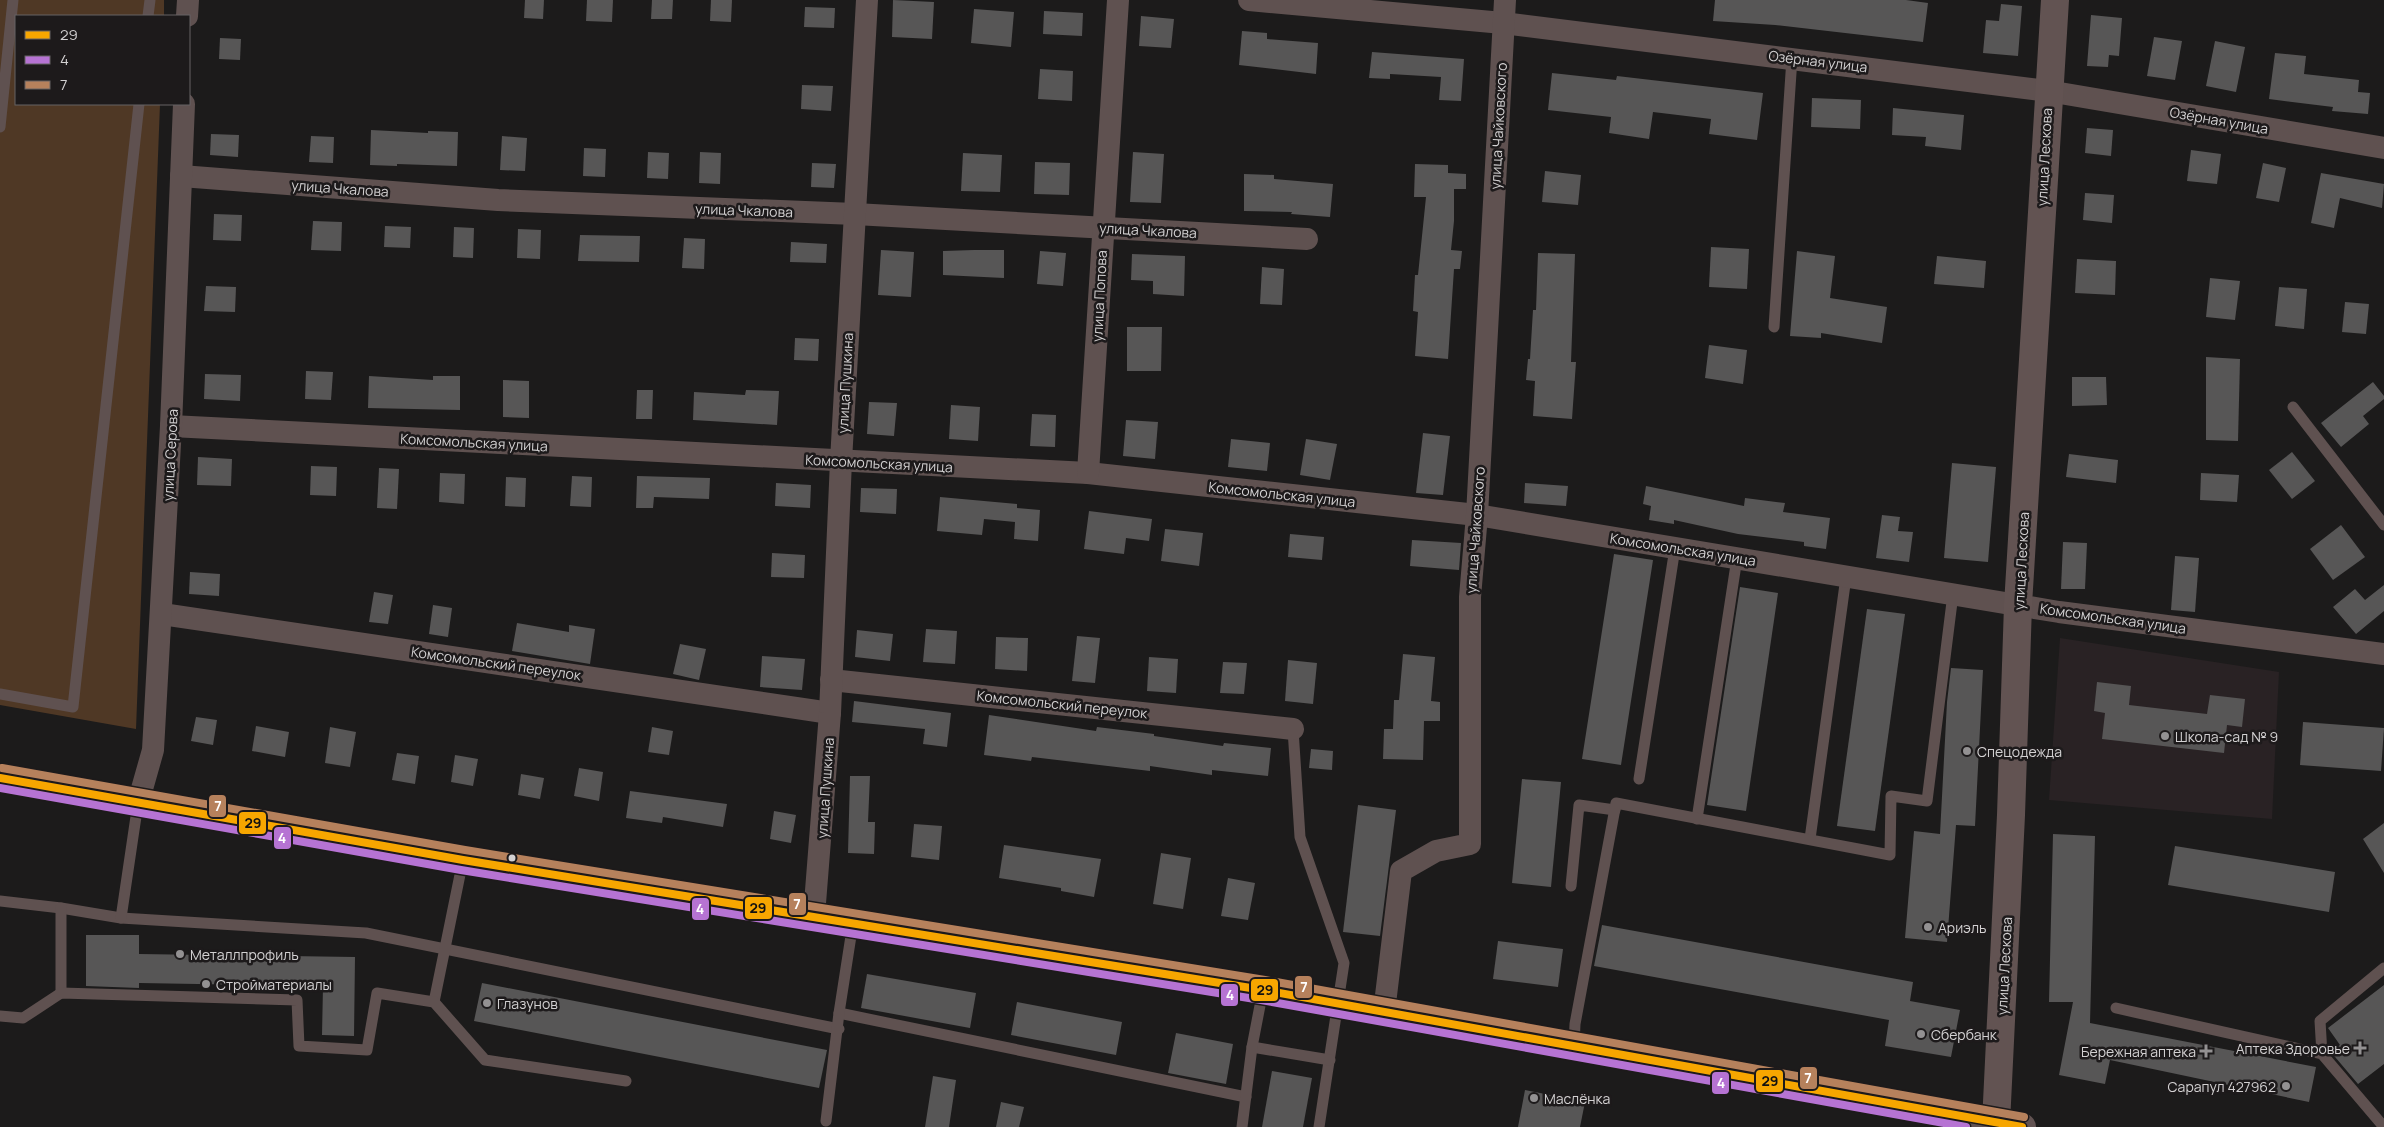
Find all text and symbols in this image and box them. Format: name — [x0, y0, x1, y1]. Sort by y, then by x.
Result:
legend — [15, 15, 190, 105]
text: 29 — [60, 24, 78, 45]
street label: Озёрная улица — [1767, 46, 1869, 76]
text: 4 — [60, 49, 69, 70]
street label: улица Чайковского — [1485, 62, 1511, 190]
text: 7 — [60, 74, 68, 95]
street label: Озёрная улица — [2168, 102, 2270, 138]
street label: улица Лескова — [2032, 107, 2056, 207]
street label: улица Чкалова — [291, 175, 389, 201]
street label: улица Чкалова — [695, 199, 793, 221]
street label: улица Чкалова — [1099, 218, 1197, 242]
street label: улица Попова — [1087, 250, 1111, 342]
street label: улица Пушкина — [833, 332, 857, 434]
street label: улица Серова — [158, 408, 182, 502]
street label: Комсомольская улица — [400, 429, 548, 455]
street label: Комсомольская улица — [805, 450, 953, 476]
street label: улица Чайковского — [1461, 466, 1489, 594]
street label: Комсомольская улица — [1208, 477, 1356, 511]
street label: улица Лескова — [2009, 511, 2033, 611]
street label: Комсомольская улица — [1609, 528, 1757, 570]
street label: Комсомольская улица — [2039, 598, 2187, 638]
street label: Комсомольский переулок — [410, 642, 583, 684]
street label: Комсомольский переулок — [976, 686, 1149, 723]
place label: Школа-сад № 9 — [2175, 727, 2278, 746]
marker: Школа-сад № 9 — [2159, 730, 2171, 742]
street label: улица Пушкина — [812, 737, 838, 839]
place label: Спецодежда — [1977, 742, 2062, 761]
marker: Спецодежда — [1961, 745, 1973, 757]
line badge: 7 — [208, 794, 227, 818]
text: 7 — [214, 796, 222, 815]
line badge: 29 — [238, 811, 267, 835]
text: 29 — [244, 813, 262, 832]
line badge: 4 — [273, 826, 292, 850]
text: 4 — [278, 828, 286, 847]
unlabelled marker — [507, 853, 517, 863]
line badge: 7 — [788, 892, 807, 916]
text: 7 — [793, 894, 801, 913]
line badge: 29 — [744, 896, 773, 920]
line badge: 4 — [691, 897, 710, 921]
text: 29 — [749, 898, 767, 917]
text: 4 — [696, 899, 704, 918]
street label: улица Лескова — [1992, 916, 2016, 1016]
place label: Ариэль — [1938, 918, 1986, 937]
marker: Ариэль — [1922, 921, 1934, 933]
place label: Металлпрофиль — [190, 945, 299, 964]
marker: Металлпрофиль — [174, 948, 186, 960]
place label: Стройматериалы — [216, 975, 332, 994]
line badge: 7 — [1294, 975, 1313, 999]
text: 7 — [1300, 977, 1308, 996]
marker: Стройматериалы — [200, 978, 212, 990]
line badge: 29 — [1250, 978, 1279, 1002]
text: 29 — [1256, 980, 1274, 999]
line badge: 4 — [1220, 983, 1239, 1007]
text: 4 — [1226, 985, 1234, 1004]
place label: Глазунов — [497, 994, 558, 1013]
marker: Глазунов — [481, 997, 493, 1009]
place label: Сбербанк — [1931, 1025, 1998, 1044]
marker: Сбербанк — [1915, 1028, 1927, 1040]
place label: Аптека Здоровье — [2236, 1039, 2350, 1058]
place label: Бережная аптека — [2081, 1042, 2196, 1061]
marker: Аптека Здоровье — [2354, 1042, 2366, 1054]
marker: Бережная аптека — [2200, 1045, 2212, 1057]
line badge: 7 — [1799, 1066, 1818, 1090]
text: 7 — [1804, 1068, 1812, 1087]
line badge: 29 — [1755, 1069, 1784, 1093]
line badge: 4 — [1711, 1071, 1730, 1095]
text: 29 — [1761, 1071, 1779, 1090]
text: 4 — [1717, 1073, 1725, 1092]
place label: Сарапул 427962 — [2168, 1077, 2276, 1096]
marker: Сарапул 427962 — [2280, 1080, 2292, 1092]
place label: Маслёнка — [1544, 1089, 1610, 1108]
marker: Маслёнка — [1528, 1092, 1540, 1104]

